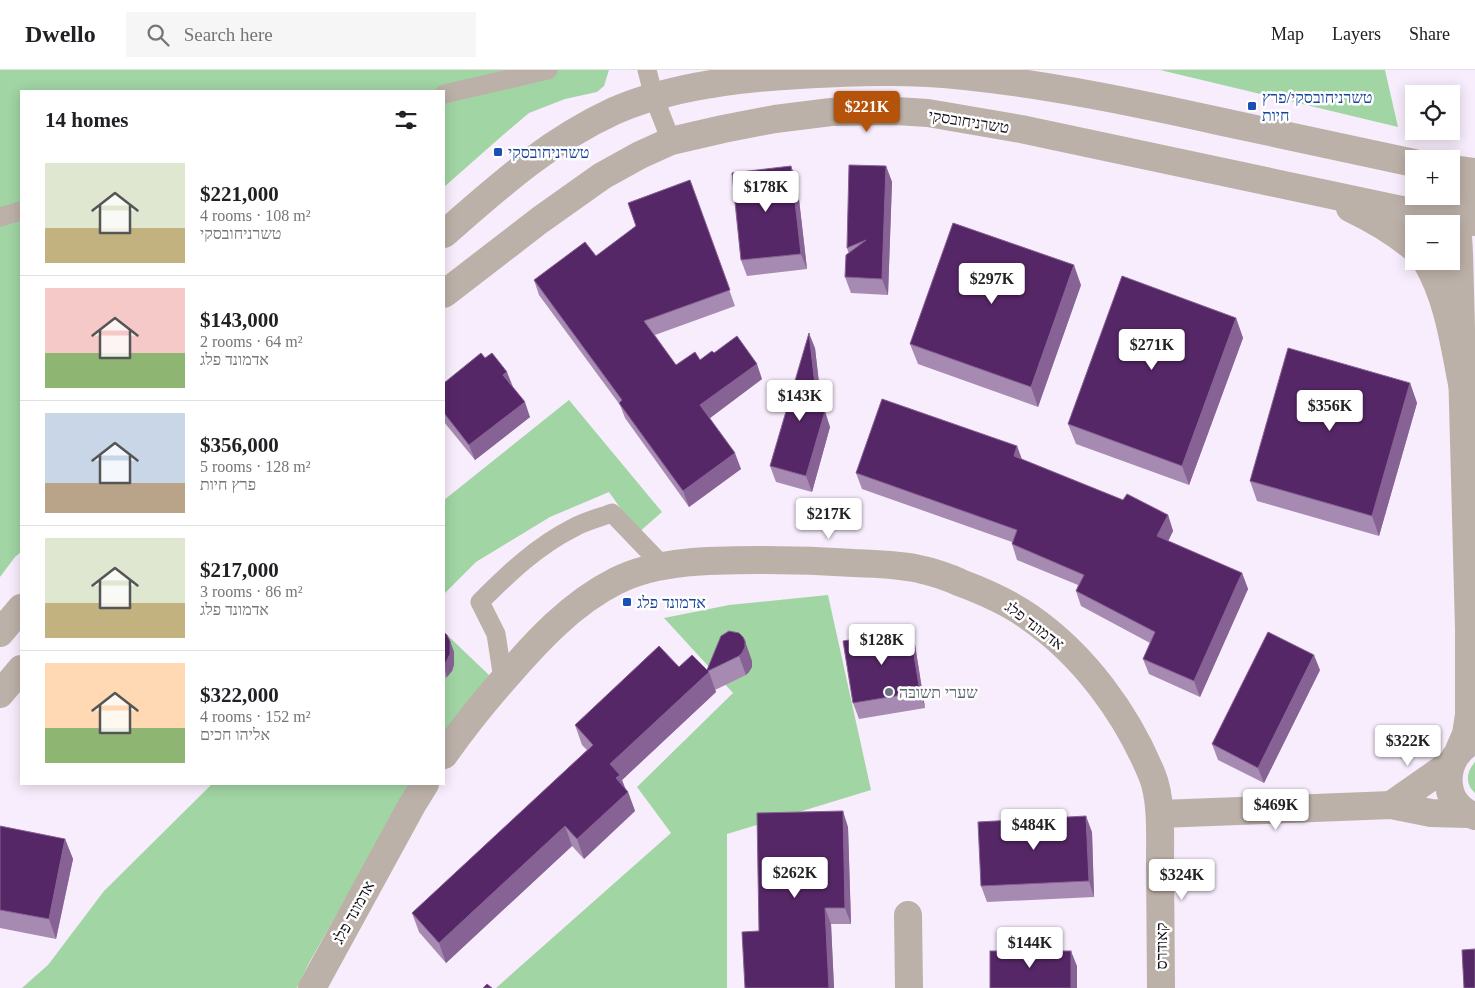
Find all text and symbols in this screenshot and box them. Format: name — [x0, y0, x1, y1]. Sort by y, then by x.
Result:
search box — [126, 12, 476, 57]
text: Dwello — [25, 21, 96, 47]
icon: search — [144, 21, 172, 49]
text: Search here — [184, 24, 273, 45]
text: Map — [1271, 24, 1304, 44]
text: Layers — [1332, 24, 1381, 44]
text: Share — [1409, 24, 1450, 44]
map controls — [1405, 85, 1460, 270]
button: locate — [1405, 85, 1460, 140]
place label: טשרניחובסקי/פרץ חיות — [1262, 89, 1372, 124]
pin: $221K — [832, 90, 902, 133]
text: $221K — [845, 98, 889, 115]
marker: טשרניחובסקי/פרץ חיות — [1246, 100, 1258, 112]
icon: filters — [392, 106, 420, 134]
street label: טשרניחובסקי — [927, 107, 1010, 136]
text: 14 homes — [45, 108, 128, 132]
place label: טשרניחובסקי — [508, 144, 589, 161]
marker: טשרניחובסקי — [492, 146, 504, 158]
button: + — [1405, 150, 1460, 205]
pin: $178K — [731, 170, 801, 213]
text: $178K — [744, 178, 788, 195]
text: $221,000 — [200, 182, 279, 206]
icon: home — [85, 183, 145, 243]
text: 4 rooms · 108 m² — [200, 207, 311, 224]
button: − — [1405, 215, 1460, 270]
text: טשרניחובסקי — [200, 225, 281, 242]
pin: $297K — [957, 262, 1027, 305]
text: $297K — [970, 270, 1014, 287]
icon: home — [85, 308, 145, 368]
text: $143,000 — [200, 308, 279, 332]
pin: $271K — [1117, 328, 1187, 371]
text: 2 rooms · 64 m² — [200, 333, 303, 350]
text: $271K — [1130, 336, 1174, 353]
text: אדמונד פלג — [200, 351, 269, 368]
pin: $143K — [765, 380, 835, 422]
text: $143K — [778, 387, 822, 404]
pin: $356K — [1295, 390, 1365, 432]
text: $356K — [1308, 397, 1352, 414]
icon: home — [85, 433, 145, 493]
text: $356,000 — [200, 433, 279, 457]
text: 5 rooms · 128 m² — [200, 458, 311, 475]
text: פרץ חיות — [200, 476, 256, 493]
pin: $217K — [794, 498, 864, 540]
text: $217K — [807, 505, 851, 522]
icon: home — [85, 558, 145, 618]
text: $217,000 — [200, 558, 279, 582]
text: 3 rooms · 86 m² — [200, 583, 303, 600]
place label: אדמונד פלג — [637, 594, 706, 611]
marker: אדמונד פלג — [621, 596, 633, 608]
street label: אדמונד פלג — [1002, 598, 1068, 653]
text: אדמונד פלג — [200, 601, 269, 618]
pin: $128K — [847, 624, 917, 666]
text: $128K — [860, 631, 904, 648]
icon: home — [85, 683, 145, 743]
text: $322,000 — [200, 683, 279, 707]
place label: שערי תשובה — [899, 684, 978, 701]
marker: שערי תשובה — [883, 686, 895, 698]
text: 4 rooms · 152 m² — [200, 708, 311, 725]
pin: $322K — [1373, 724, 1443, 767]
text: אליהו חכים — [200, 726, 270, 743]
text: $322K — [1386, 732, 1430, 749]
pin: $469K — [1241, 788, 1311, 831]
text: $469K — [1254, 796, 1298, 813]
pin: $484K — [999, 808, 1069, 851]
text: $484K — [1012, 816, 1056, 833]
pin: $262K — [760, 856, 830, 899]
pin: $324K — [1147, 858, 1217, 901]
text: $262K — [773, 864, 817, 881]
text: $324K — [1160, 866, 1204, 883]
street label: אדמונד פלג — [329, 878, 378, 947]
street label: קאודרס — [1153, 923, 1170, 969]
pin: $144K — [995, 926, 1065, 969]
text: $144K — [1008, 934, 1052, 951]

